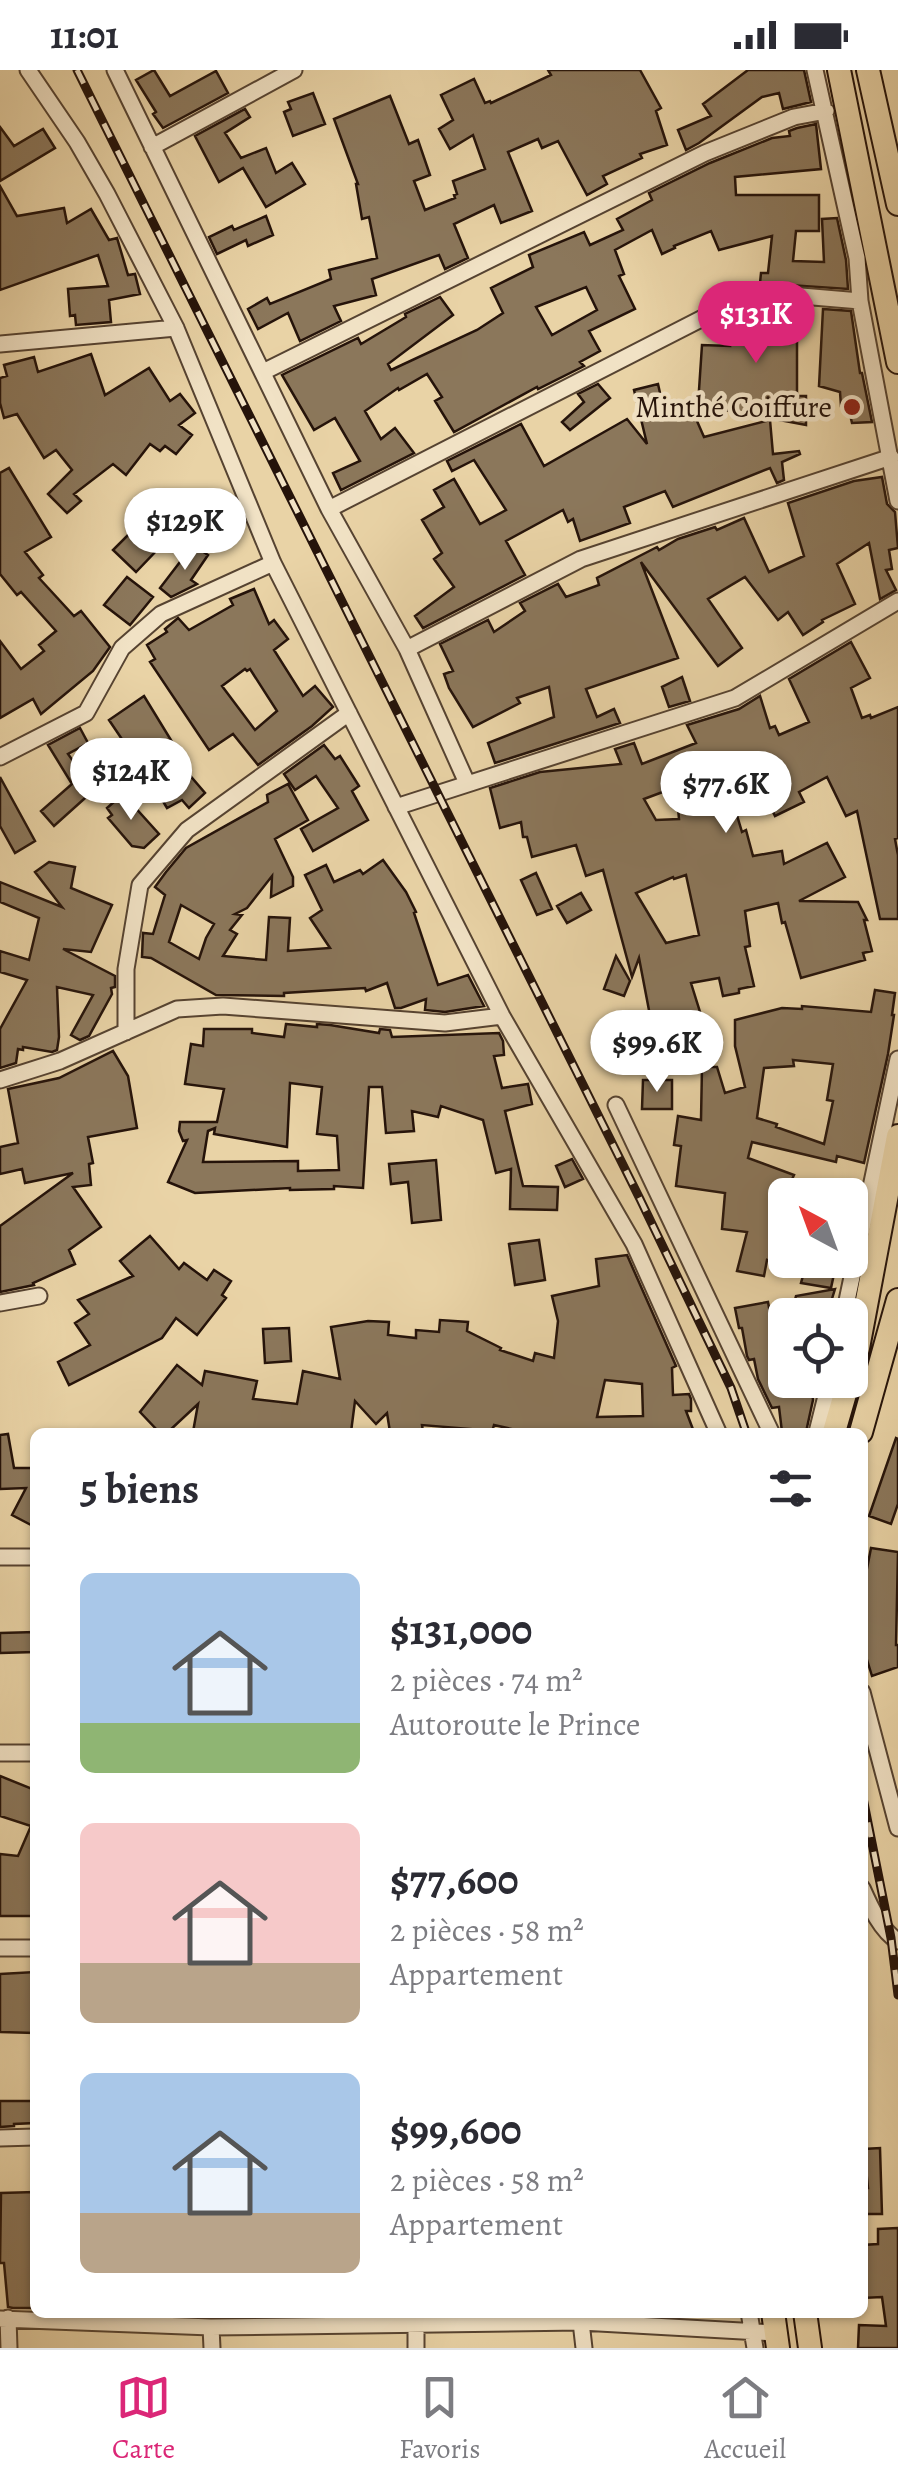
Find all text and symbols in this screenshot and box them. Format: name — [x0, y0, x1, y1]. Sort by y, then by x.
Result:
text: 11:01 — [50, 9, 119, 61]
pin: $131K — [686, 281, 826, 366]
text: $131K — [720, 291, 792, 335]
place label: Minthé Coiffure — [635, 387, 832, 427]
marker: Minthé Coiffure — [841, 396, 863, 418]
pin: $129K — [115, 488, 255, 573]
text: $129K — [146, 498, 224, 542]
pin: $124K — [61, 738, 201, 823]
text: $124K — [92, 748, 170, 792]
pin: $77.6K — [645, 751, 807, 836]
text: $77.6K — [682, 761, 770, 805]
pin: $99.6K — [576, 1010, 738, 1095]
text: $99.6K — [612, 1020, 702, 1064]
north arrow — [768, 1178, 868, 1278]
map controls — [768, 1178, 868, 1398]
button: locate — [768, 1298, 868, 1398]
text: 5 biens — [80, 1460, 199, 1517]
icon: filters — [763, 1461, 818, 1516]
text: $131,000 — [390, 1601, 532, 1658]
icon: home — [160, 1613, 280, 1733]
text: 2 pièces · 74 m² — [390, 1658, 583, 1702]
text: Autoroute le Prince — [390, 1702, 640, 1746]
text: $77,600 — [390, 1851, 519, 1908]
icon: home — [160, 1863, 280, 1983]
text: 2 pièces · 58 m² — [390, 1908, 584, 1952]
text: Appartement — [390, 1952, 563, 1996]
text: $99,600 — [390, 2101, 522, 2158]
icon: home — [160, 2113, 280, 2233]
text: 2 pièces · 58 m² — [390, 2158, 584, 2202]
text: Appartement — [390, 2202, 563, 2246]
tab: Carte — [112, 2370, 175, 2468]
tab: Favoris — [399, 2370, 480, 2468]
tab: Accueil — [704, 2370, 786, 2468]

